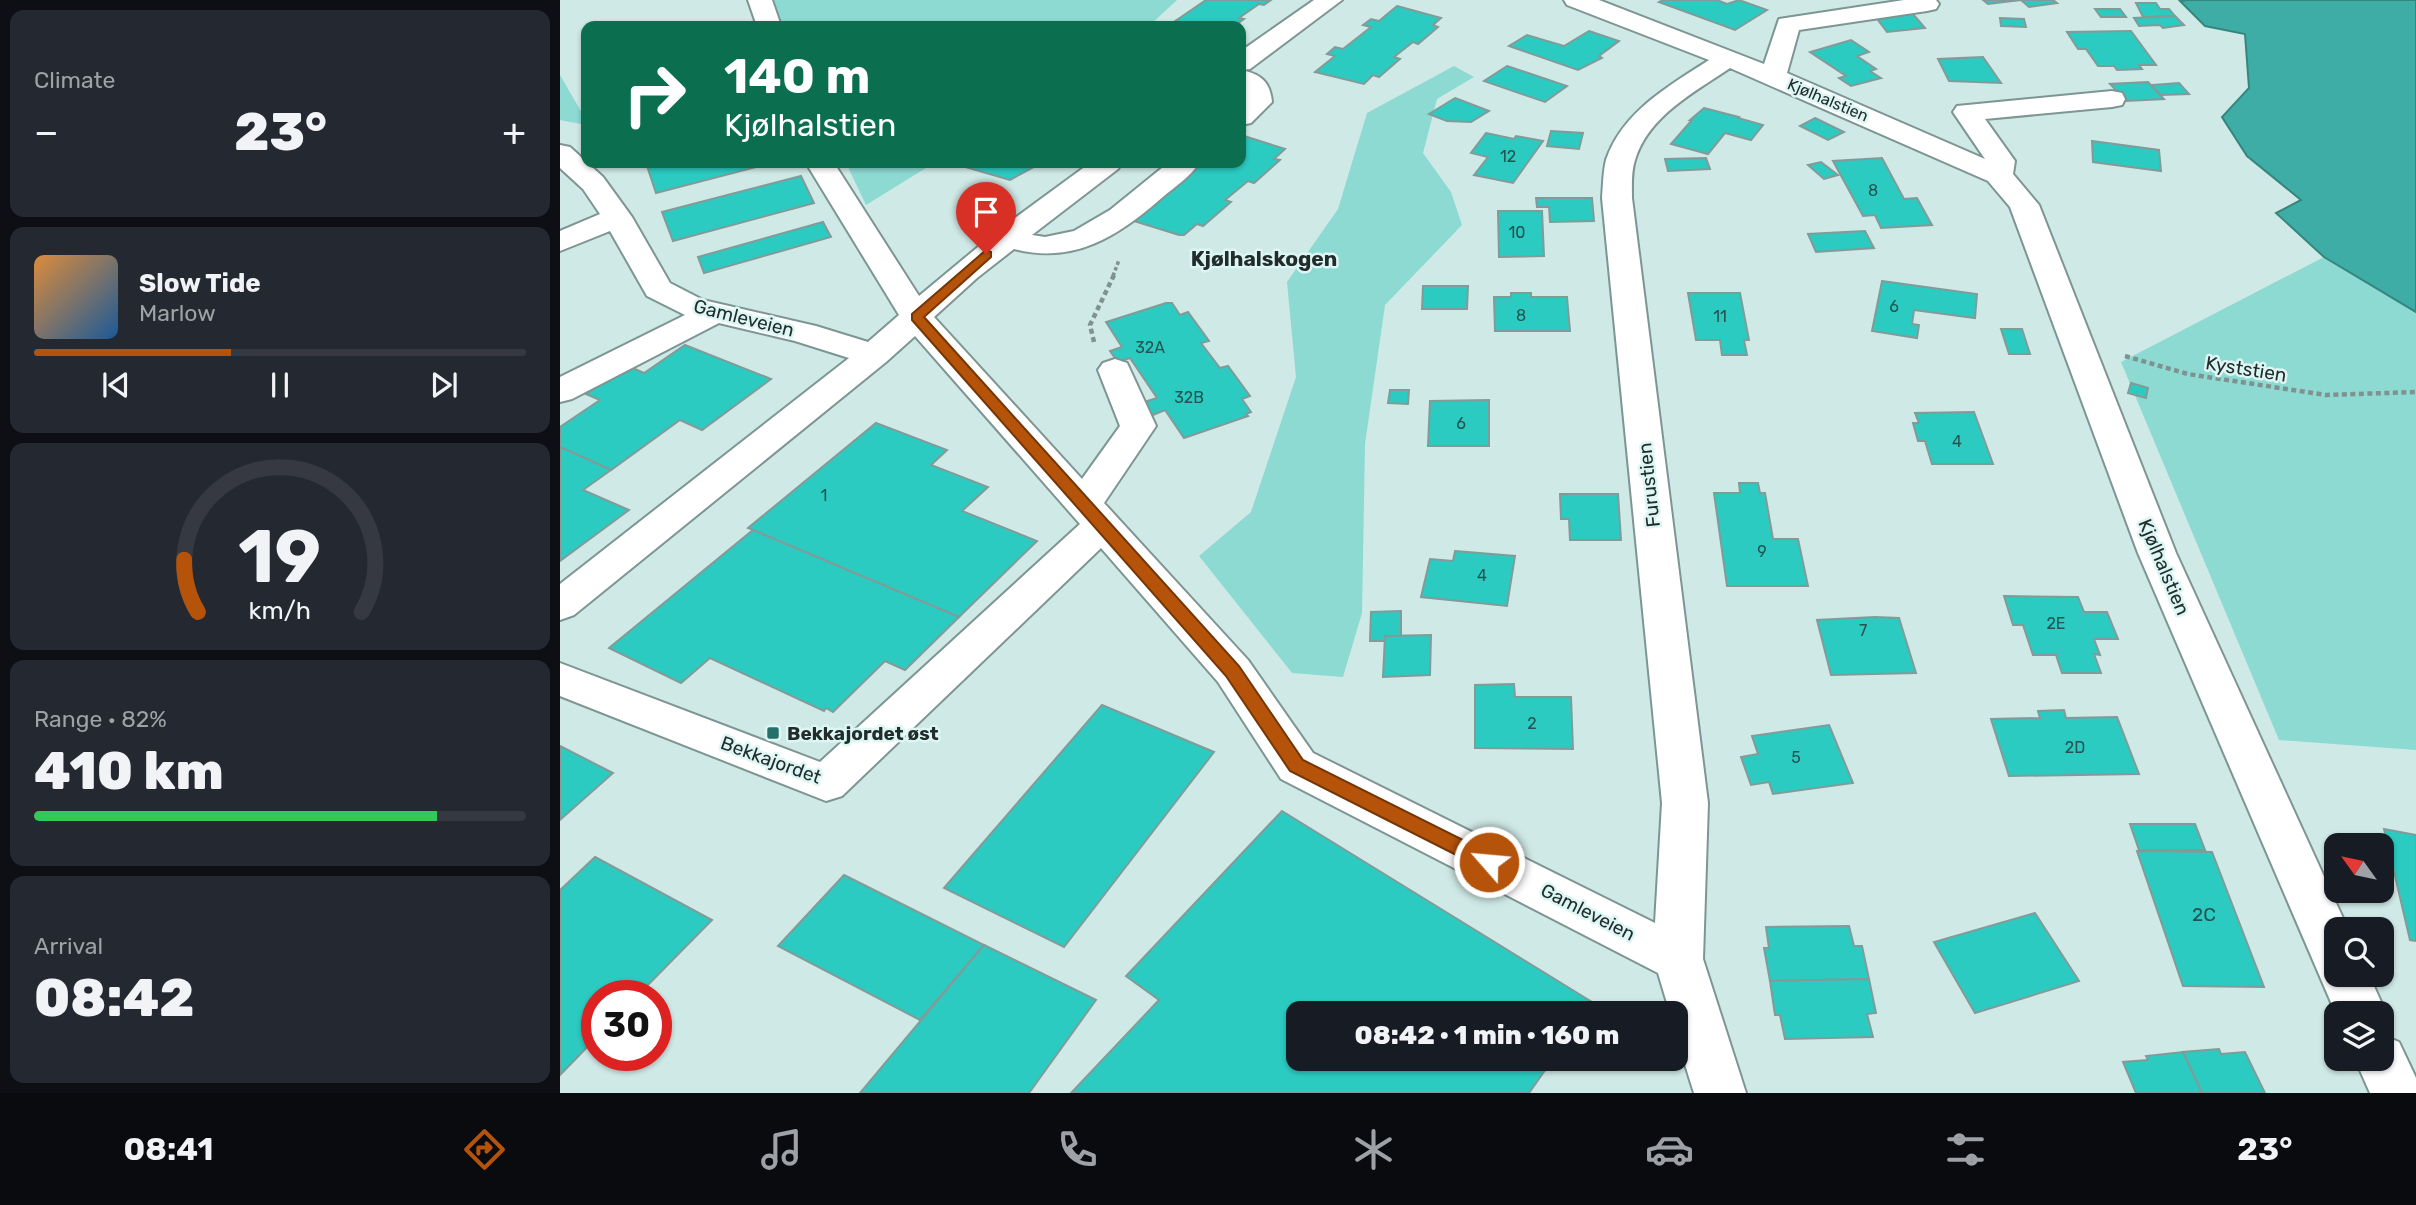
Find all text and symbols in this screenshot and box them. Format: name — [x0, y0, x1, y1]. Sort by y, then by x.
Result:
text: 140 m — [724, 47, 870, 105]
icon: right — [609, 49, 700, 140]
text: Climate — [34, 66, 115, 94]
street label: Kjølhalstien — [1785, 74, 1871, 126]
text: 23° — [234, 101, 327, 163]
text: Kjølhalstien — [724, 106, 896, 144]
text: − — [34, 109, 59, 155]
text: + — [502, 109, 526, 155]
house number: 12 — [1500, 147, 1516, 166]
house number: 8 — [1868, 181, 1878, 200]
pin — [956, 182, 1016, 254]
icon: arrive — [967, 193, 1005, 231]
house number: 10 — [1508, 223, 1526, 242]
district label: Kjølhalskogen — [1191, 246, 1337, 271]
text: Slow Tide — [139, 268, 261, 299]
street label: Gamleveien — [691, 294, 797, 342]
house number: 6 — [1889, 297, 1899, 316]
text: Marlow — [139, 299, 216, 327]
house number: 8 — [1516, 306, 1526, 325]
house number: 11 — [1713, 307, 1727, 326]
house number: 32A — [1135, 338, 1165, 357]
street label: Kyststien — [2204, 351, 2288, 387]
icon: previous — [97, 366, 135, 404]
icon: pause — [261, 366, 299, 404]
icon: next — [425, 366, 463, 404]
house number: 32B — [1174, 388, 1204, 407]
house number: 6 — [1456, 414, 1466, 433]
house number: 4 — [1952, 432, 1962, 451]
street label: Furustien — [1633, 442, 1665, 528]
house number: 1 — [821, 486, 827, 505]
text: 19 — [239, 515, 321, 601]
street label: Kjølhalstien — [2133, 515, 2195, 619]
house number: 9 — [1757, 542, 1767, 561]
house number: 4 — [1477, 566, 1487, 585]
text: km/h — [249, 596, 311, 625]
house number: 2E — [2046, 614, 2066, 633]
house number: 7 — [1859, 621, 1867, 640]
text: Range · 82% — [34, 705, 167, 733]
house number: 2 — [1527, 714, 1537, 733]
place label: Bekkajordet øst — [787, 722, 939, 745]
marker: Bekkajordet øst — [765, 725, 781, 741]
street label: Bekkajordet — [717, 731, 825, 789]
house number: 2D — [2065, 738, 2085, 757]
text: 410 km — [34, 740, 224, 802]
house number: 5 — [1791, 748, 1801, 767]
position arrow — [1452, 825, 1526, 899]
north arrow — [2324, 833, 2394, 903]
map controls — [2324, 833, 2394, 1071]
street label: Gamleveien — [1537, 878, 1639, 946]
house number: 2C — [2192, 903, 2216, 926]
button: search — [2324, 917, 2394, 987]
text: Arrival — [34, 932, 103, 960]
text: 08:42 — [34, 967, 194, 1029]
speed limit sign: 30 — [581, 980, 672, 1071]
button: layers — [2324, 1001, 2394, 1071]
text: 08:42 · 1 min · 160 m — [1355, 1020, 1619, 1051]
icon: directions — [460, 1125, 509, 1174]
icon: music — [757, 1125, 806, 1174]
icon: phone — [1053, 1125, 1102, 1174]
icon: climate — [1349, 1125, 1398, 1174]
icon: car — [1645, 1125, 1694, 1174]
icon: filters — [1941, 1125, 1990, 1174]
text: 08:41 — [124, 1130, 213, 1168]
text: 23° — [2237, 1130, 2292, 1168]

